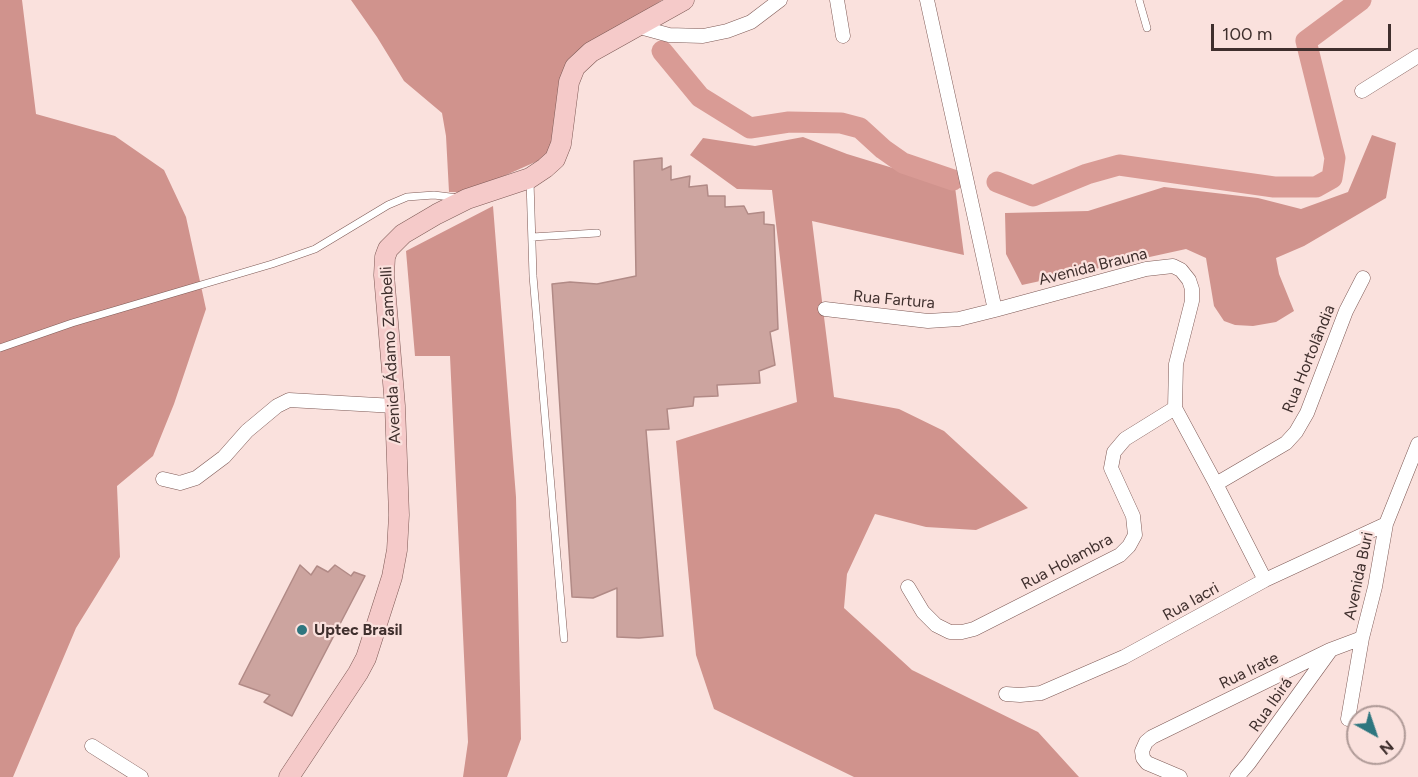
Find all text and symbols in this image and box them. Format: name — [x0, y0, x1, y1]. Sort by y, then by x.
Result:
scale bar — [1214, 12, 1394, 50]
text: 100 m — [1222, 23, 1272, 45]
street label: Avenida Brauna — [1037, 244, 1149, 290]
street label: Avenida Ádamo Zambelli — [377, 266, 405, 444]
street label: Rua Fartura — [852, 287, 936, 313]
street label: Rua Hortolândia — [1279, 302, 1339, 416]
street label: Rua Holambra — [1018, 530, 1116, 594]
street label: Avenida Buri — [1340, 530, 1378, 622]
street label: Rua Iacri — [1160, 579, 1222, 625]
place label: Uptec Brasil — [314, 620, 403, 640]
marker: Uptec Brasil — [295, 623, 309, 637]
street label: Rua Irate — [1216, 648, 1282, 694]
street label: Rua Ibirá — [1245, 674, 1297, 736]
north arrow — [1346, 705, 1406, 765]
text: N — [1376, 736, 1397, 759]

